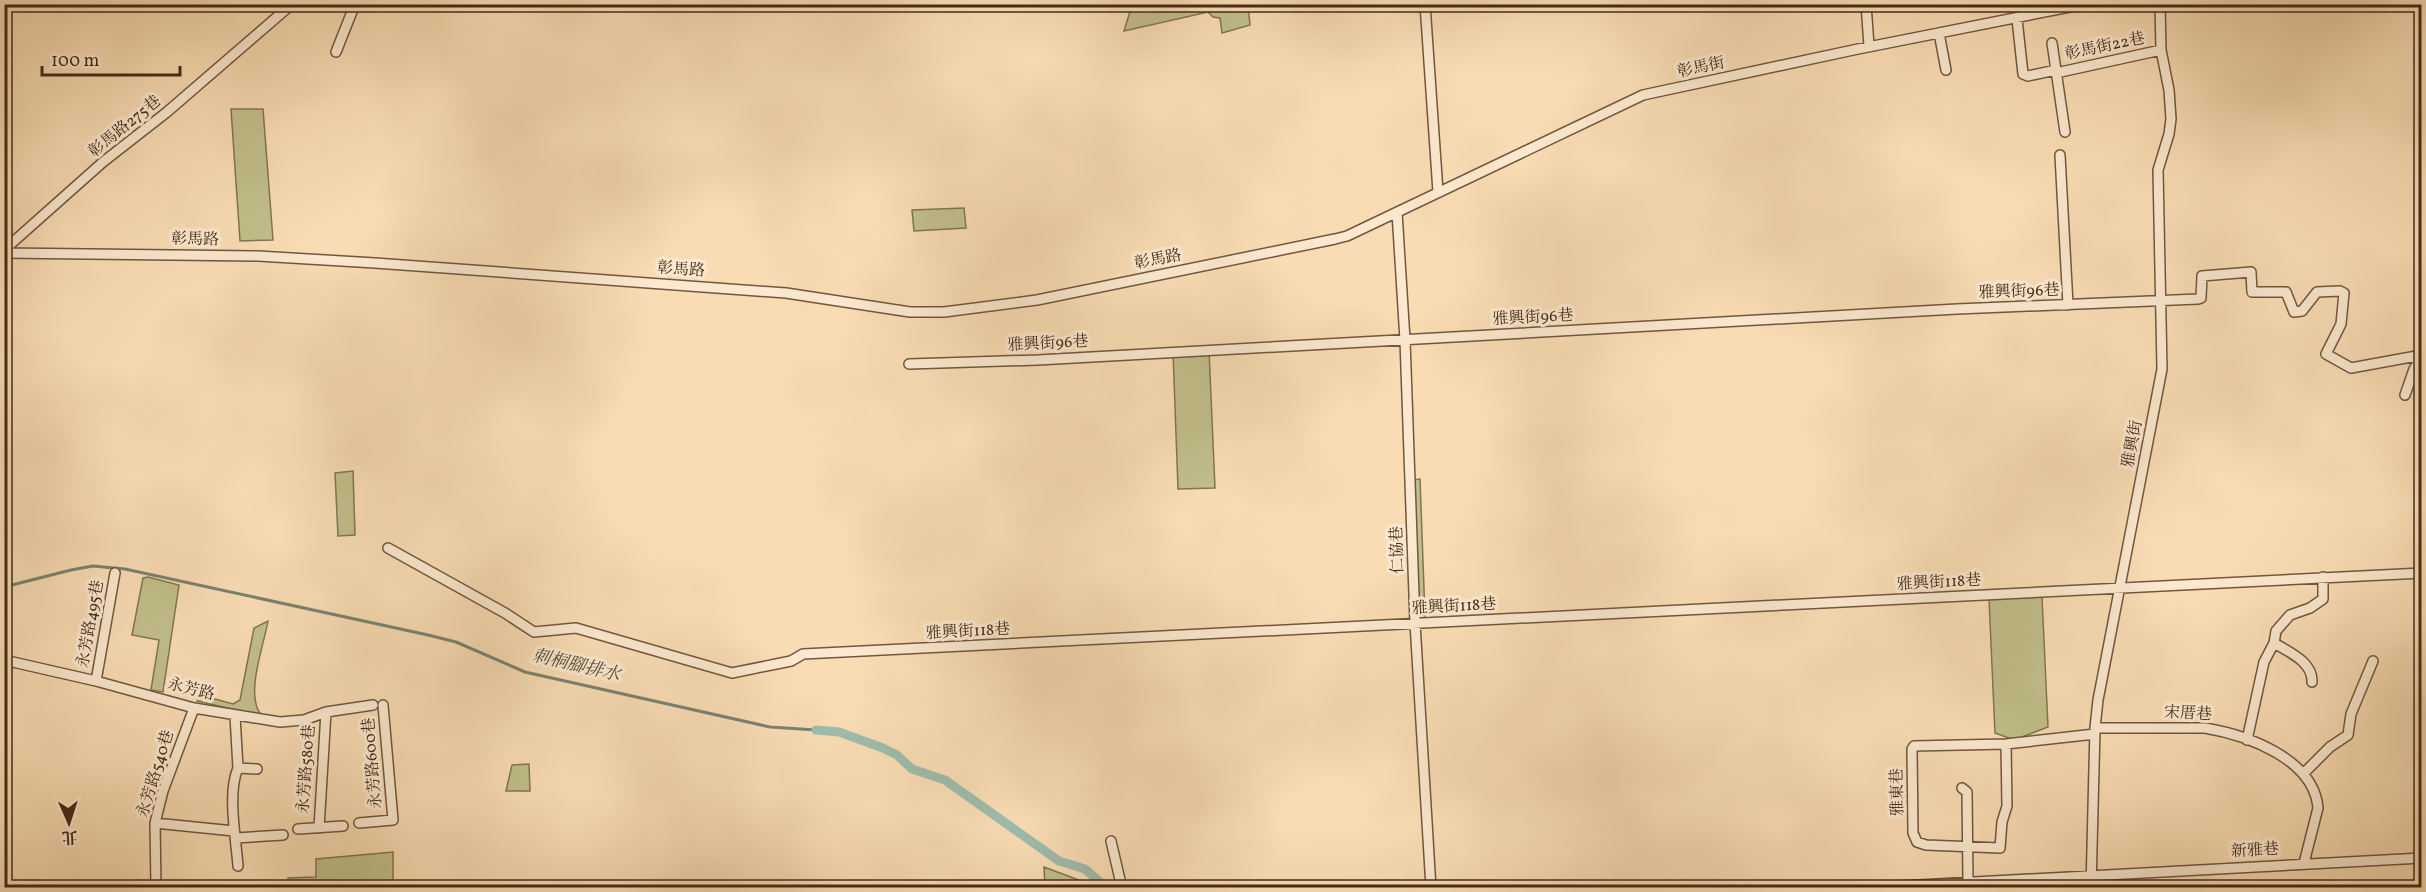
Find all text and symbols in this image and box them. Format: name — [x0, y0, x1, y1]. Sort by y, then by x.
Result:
street label: 彰馬街22巷 — [2063, 28, 2147, 66]
scale bar — [42, 39, 180, 77]
text: 100 m — [51, 49, 100, 74]
street label: 彰馬街 — [1675, 52, 1727, 84]
street label: 彰馬路275巷 — [84, 91, 166, 163]
street label: 彰馬路 — [171, 229, 219, 251]
street label: 彰馬路 — [1132, 245, 1184, 275]
street label: 彰馬路 — [656, 257, 706, 283]
street label: 雅興街96巷 — [1978, 280, 2060, 304]
street label: 雅興街96巷 — [1492, 305, 1574, 331]
street label: 雅興街96巷 — [1007, 331, 1089, 357]
street label: 雅興街 — [2118, 418, 2148, 470]
street label: 仁協巷 — [1386, 526, 1410, 574]
street label: 雅興街118巷 — [1896, 570, 1982, 596]
street label: 永芳路495巷 — [72, 578, 110, 670]
street label: 雅興街118巷 — [1411, 594, 1497, 620]
street label: 雅興街118巷 — [925, 619, 1011, 645]
water label: 刺桐腳排水 — [529, 644, 625, 689]
street label: 永芳路 — [165, 674, 217, 706]
street label: 宋厝巷 — [2163, 702, 2213, 726]
street label: 永芳路600巷 — [358, 716, 388, 810]
street label: 永芳路580巷 — [293, 724, 321, 814]
street label: 永芳路540巷 — [132, 727, 180, 821]
street label: 雅東巷 — [1887, 768, 1909, 816]
north arrow — [39, 793, 99, 853]
text: 北 — [61, 825, 78, 847]
street label: 新雅巷 — [2230, 839, 2280, 863]

